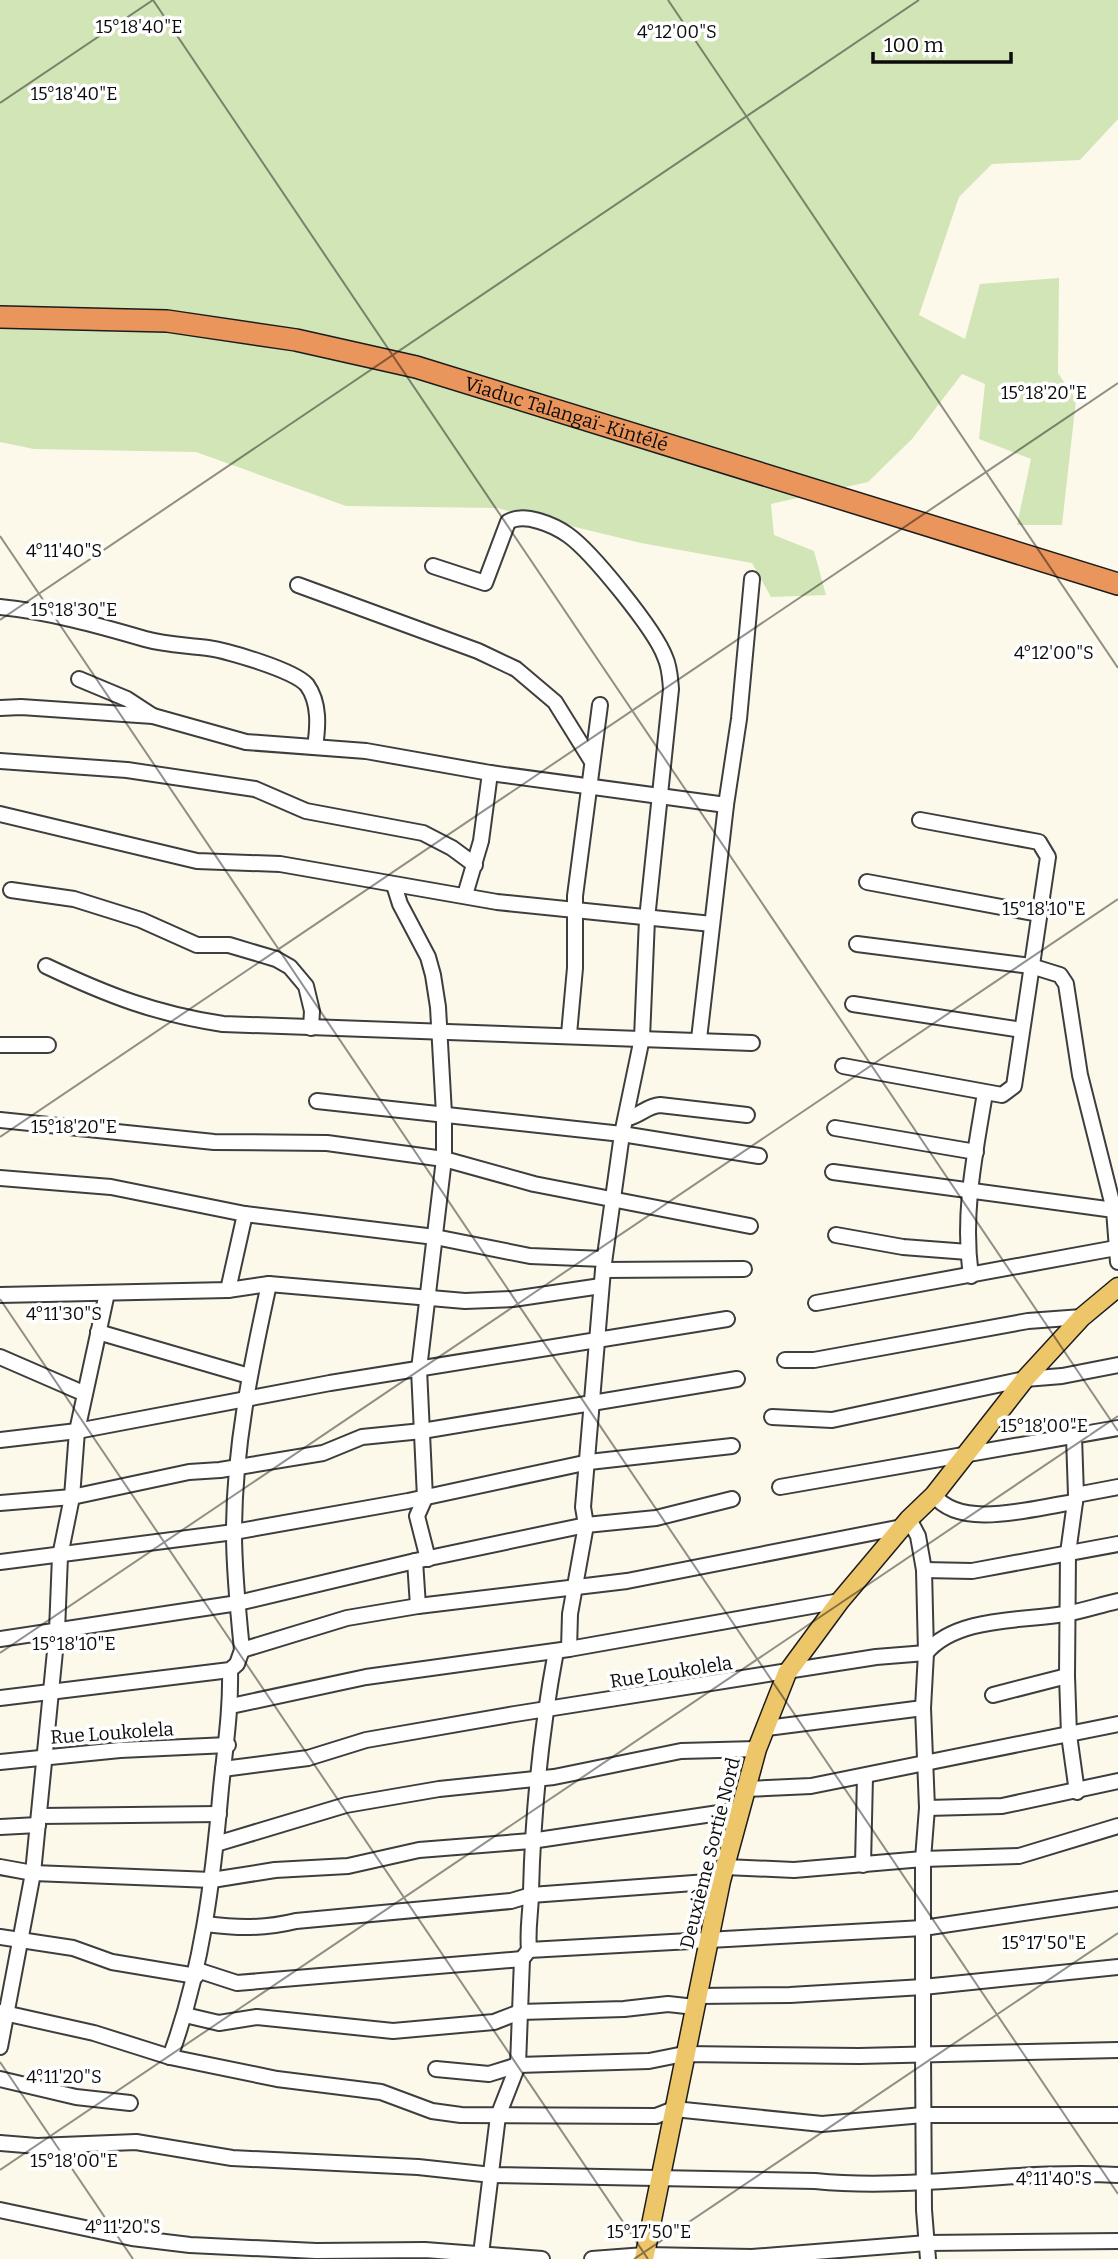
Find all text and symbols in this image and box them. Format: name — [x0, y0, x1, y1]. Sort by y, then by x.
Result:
text: 15°18'40"E — [96, 16, 182, 38]
text: 4°12'00"S — [637, 21, 717, 43]
scale bar — [873, 21, 1011, 65]
text: 100 m — [884, 32, 944, 58]
text: 15°18'40"E — [31, 83, 117, 105]
street label: Viaduc Talangaï-Kintélé — [462, 371, 671, 456]
text: 15°18'20"E — [1001, 382, 1087, 404]
text: 4°11'40"S — [26, 540, 102, 562]
text: 15°18'30"E — [31, 599, 117, 621]
text: 4°12'00"S — [1014, 642, 1094, 664]
text: 15°18'10"E — [1002, 898, 1086, 920]
text: 15°18'20"E — [31, 1116, 117, 1138]
text: 4°11'30"S — [26, 1303, 102, 1325]
text: 15°18'00"E — [1000, 1415, 1088, 1437]
text: 15°18'10"E — [32, 1633, 116, 1655]
street label: Rue Loukolela — [608, 1651, 734, 1693]
street label: Rue Loukolela — [50, 1717, 175, 1749]
street label: Deuxième Sortie Nord — [675, 1755, 745, 1951]
text: 15°17'50"E — [1002, 1932, 1086, 1954]
text: 4°11'20"S — [26, 2066, 102, 2088]
text: 15°18'00"E — [30, 2150, 118, 2172]
text: 4°11'40"S — [1016, 2168, 1092, 2190]
text: 4°11'20"S — [85, 2216, 161, 2238]
text: 15°17'50"E — [607, 2221, 691, 2243]

